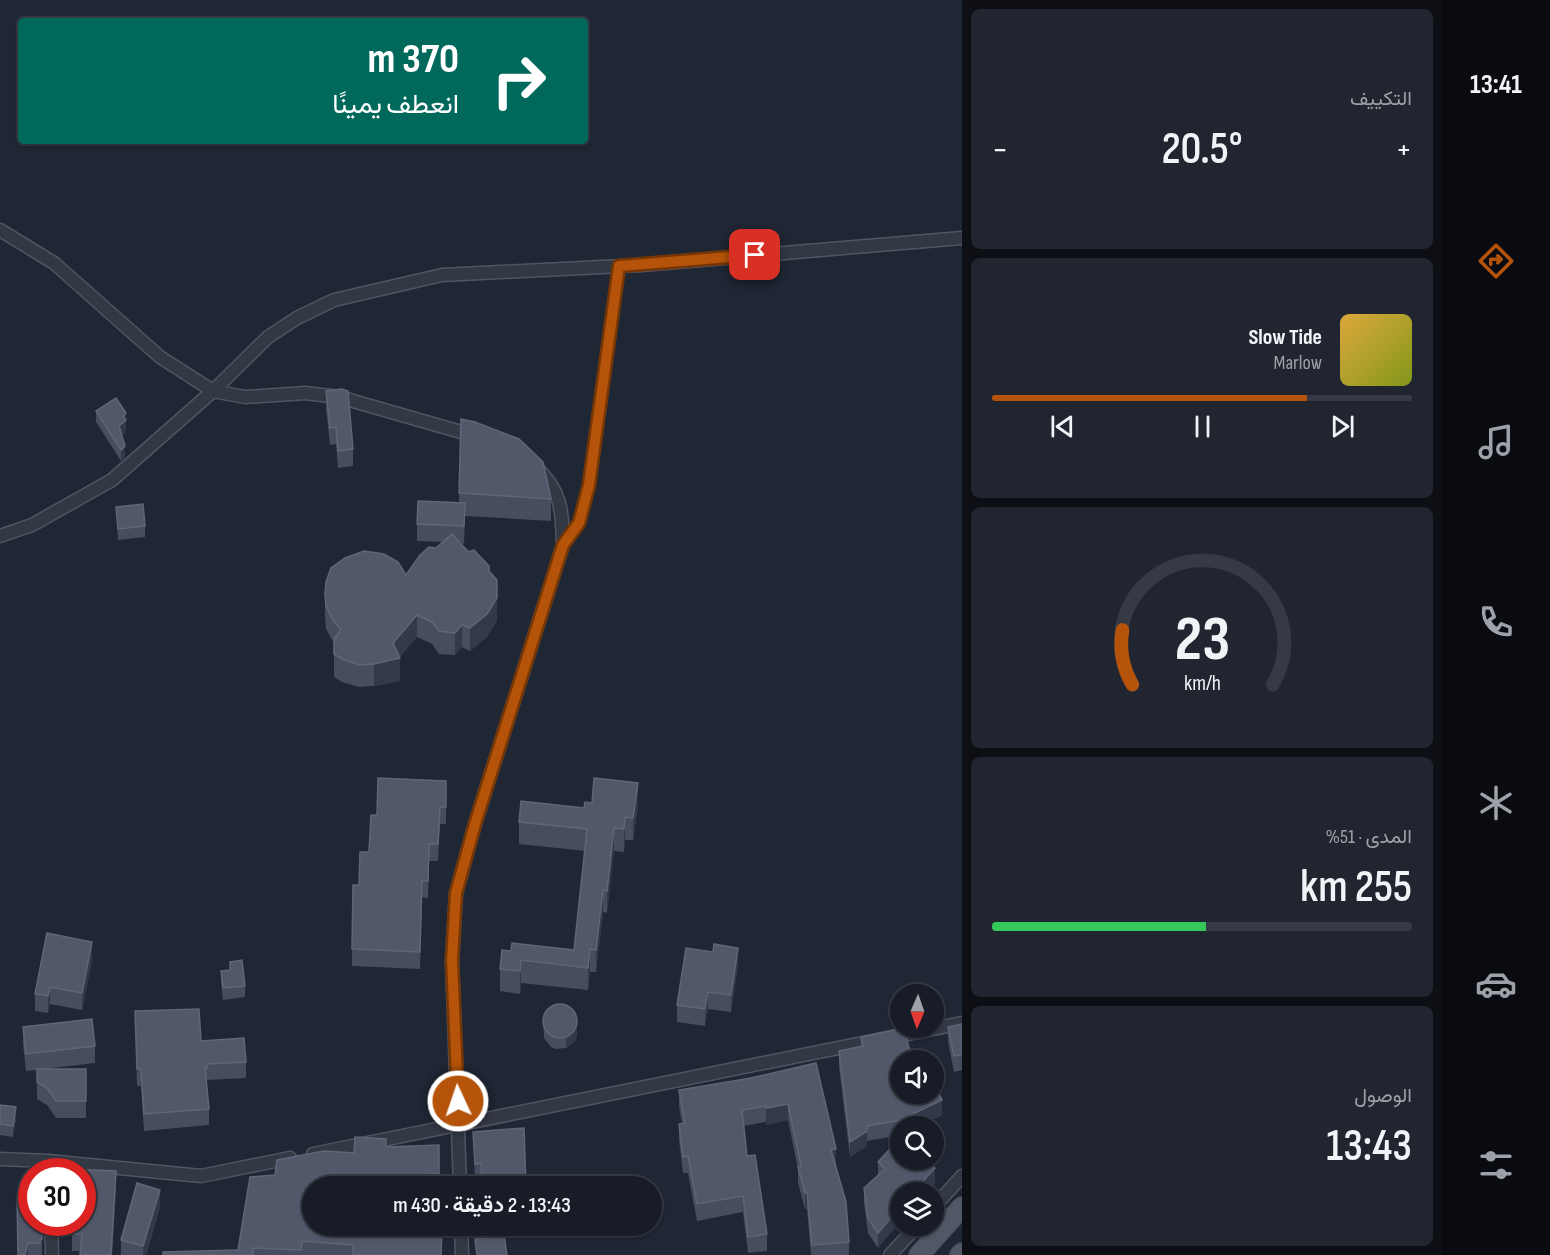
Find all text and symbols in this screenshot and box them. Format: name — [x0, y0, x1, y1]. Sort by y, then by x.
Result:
text: 370 m — [368, 34, 459, 85]
icon: right — [480, 42, 558, 120]
text: 13:41 — [1470, 69, 1522, 101]
text: التكييف — [1350, 87, 1412, 111]
text: انعطف يمينًا — [332, 89, 459, 121]
text: 20.5° — [1161, 122, 1243, 177]
text: − — [992, 130, 1008, 170]
text: + — [1396, 130, 1412, 170]
pin — [729, 229, 780, 280]
icon: arrive — [738, 238, 771, 271]
icon: directions — [1475, 240, 1517, 282]
text: Slow Tide — [1248, 324, 1322, 351]
text: Marlow — [1274, 351, 1322, 375]
icon: previous — [1046, 410, 1079, 443]
icon: pause — [1186, 410, 1219, 443]
icon: next — [1326, 410, 1359, 443]
icon: music — [1475, 421, 1517, 463]
icon: phone — [1475, 601, 1517, 643]
text: 23 — [1174, 603, 1230, 678]
text: km/h — [1183, 671, 1221, 696]
icon: climate — [1475, 782, 1517, 824]
text: المدى · 51% — [1326, 825, 1412, 849]
text: 255 km — [1300, 860, 1412, 915]
icon: car — [1475, 963, 1517, 1005]
north arrow — [890, 984, 944, 1038]
map controls — [890, 984, 944, 1236]
button: sound — [890, 1050, 944, 1104]
position arrow — [426, 1069, 490, 1133]
text: الوصول — [1354, 1084, 1412, 1108]
button: search — [890, 1116, 944, 1170]
text: 13:43 — [1326, 1119, 1412, 1174]
icon: filters — [1475, 1144, 1517, 1186]
speed limit sign: 30 — [18, 1158, 96, 1236]
button: layers — [890, 1182, 944, 1236]
text: 13:43 · 2 دقيقة · 430 m — [393, 1192, 571, 1219]

